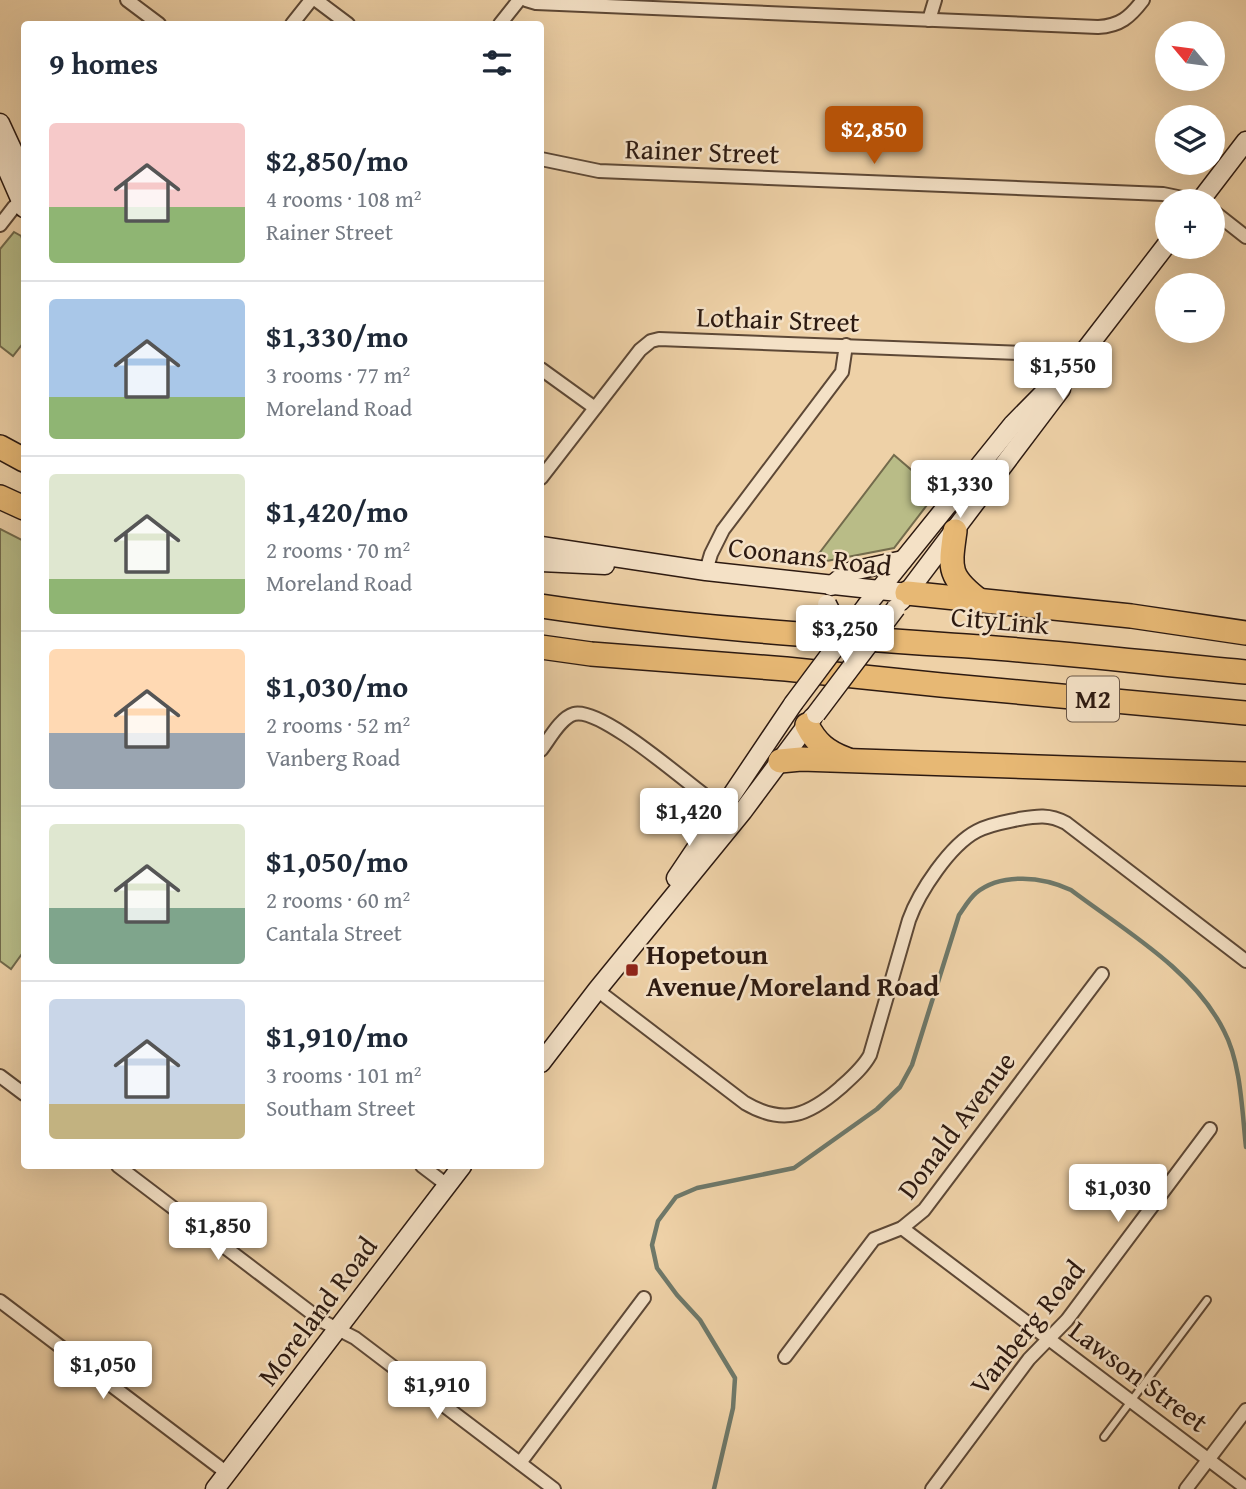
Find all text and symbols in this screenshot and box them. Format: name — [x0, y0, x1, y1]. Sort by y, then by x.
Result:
north arrow — [1155, 21, 1225, 91]
map controls — [1155, 21, 1225, 343]
text: 9 homes — [49, 41, 158, 85]
icon: filters — [478, 44, 516, 82]
button: layers — [1155, 105, 1225, 175]
pin: $2,850 — [817, 106, 931, 166]
text: $2,850 — [841, 112, 907, 145]
street label: Rainer Street — [624, 127, 780, 174]
text: $2,850/mo — [266, 138, 408, 182]
icon: home — [105, 151, 189, 235]
text: 4 rooms · 108 m² — [266, 182, 421, 215]
button: + — [1155, 189, 1225, 259]
text: Rainer Street — [266, 215, 393, 248]
button: − — [1155, 273, 1225, 343]
street label: Lothair Street — [696, 295, 860, 342]
text: $1,330/mo — [266, 314, 408, 358]
icon: home — [105, 327, 189, 411]
pin: $1,550 — [1006, 342, 1120, 402]
text: $1,550 — [1030, 348, 1096, 381]
text: 3 rooms · 77 m² — [266, 358, 410, 391]
text: Moreland Road — [266, 391, 412, 424]
pin: $1,330 — [903, 461, 1017, 520]
text: $1,330 — [927, 466, 993, 499]
text: $1,420/mo — [266, 489, 408, 533]
icon: home — [105, 502, 189, 586]
street label: Coonans Road — [726, 525, 894, 586]
text: 2 rooms · 70 m² — [266, 533, 410, 566]
text: Moreland Road — [266, 566, 412, 599]
street label: CityLink — [949, 595, 1052, 644]
pin: $3,250 — [788, 606, 902, 665]
text: $3,250 — [812, 611, 878, 644]
text: $1,030/mo — [266, 664, 408, 708]
icon: home — [105, 677, 189, 761]
road number: M2 — [1067, 677, 1119, 722]
text: 2 rooms · 52 m² — [266, 708, 410, 741]
text: Vanberg Road — [266, 741, 400, 774]
pin: $1,420 — [632, 788, 746, 848]
text: $1,420 — [656, 794, 722, 827]
text: $1,050/mo — [266, 839, 408, 883]
icon: home — [105, 852, 189, 936]
text: 2 rooms · 60 m² — [266, 883, 410, 916]
text: Cantala Street — [266, 916, 402, 949]
place label: Hopetoun Avenue/Moreland Road — [646, 933, 940, 1006]
marker: Hopetoun Avenue/Moreland Road — [624, 962, 640, 978]
text: $1,910/mo — [266, 1014, 408, 1058]
icon: home — [105, 1027, 189, 1111]
street label: Donald Avenue — [886, 1042, 1025, 1207]
text: 3 rooms · 101 m² — [266, 1058, 421, 1091]
text: Southam Street — [266, 1091, 415, 1124]
pin: $1,030 — [1061, 1164, 1175, 1224]
text: $1,030 — [1085, 1170, 1151, 1203]
pin: $1,850 — [161, 1202, 275, 1262]
text: $1,850 — [185, 1208, 251, 1241]
street label: Moreland Road — [247, 1227, 387, 1394]
street label: Vanberg Road — [959, 1250, 1094, 1403]
street label: Lawson Street — [1061, 1310, 1217, 1442]
pin: $1,050 — [46, 1342, 160, 1401]
text: $1,050 — [70, 1347, 136, 1380]
pin: $1,910 — [380, 1362, 494, 1421]
text: $1,910 — [404, 1367, 470, 1400]

